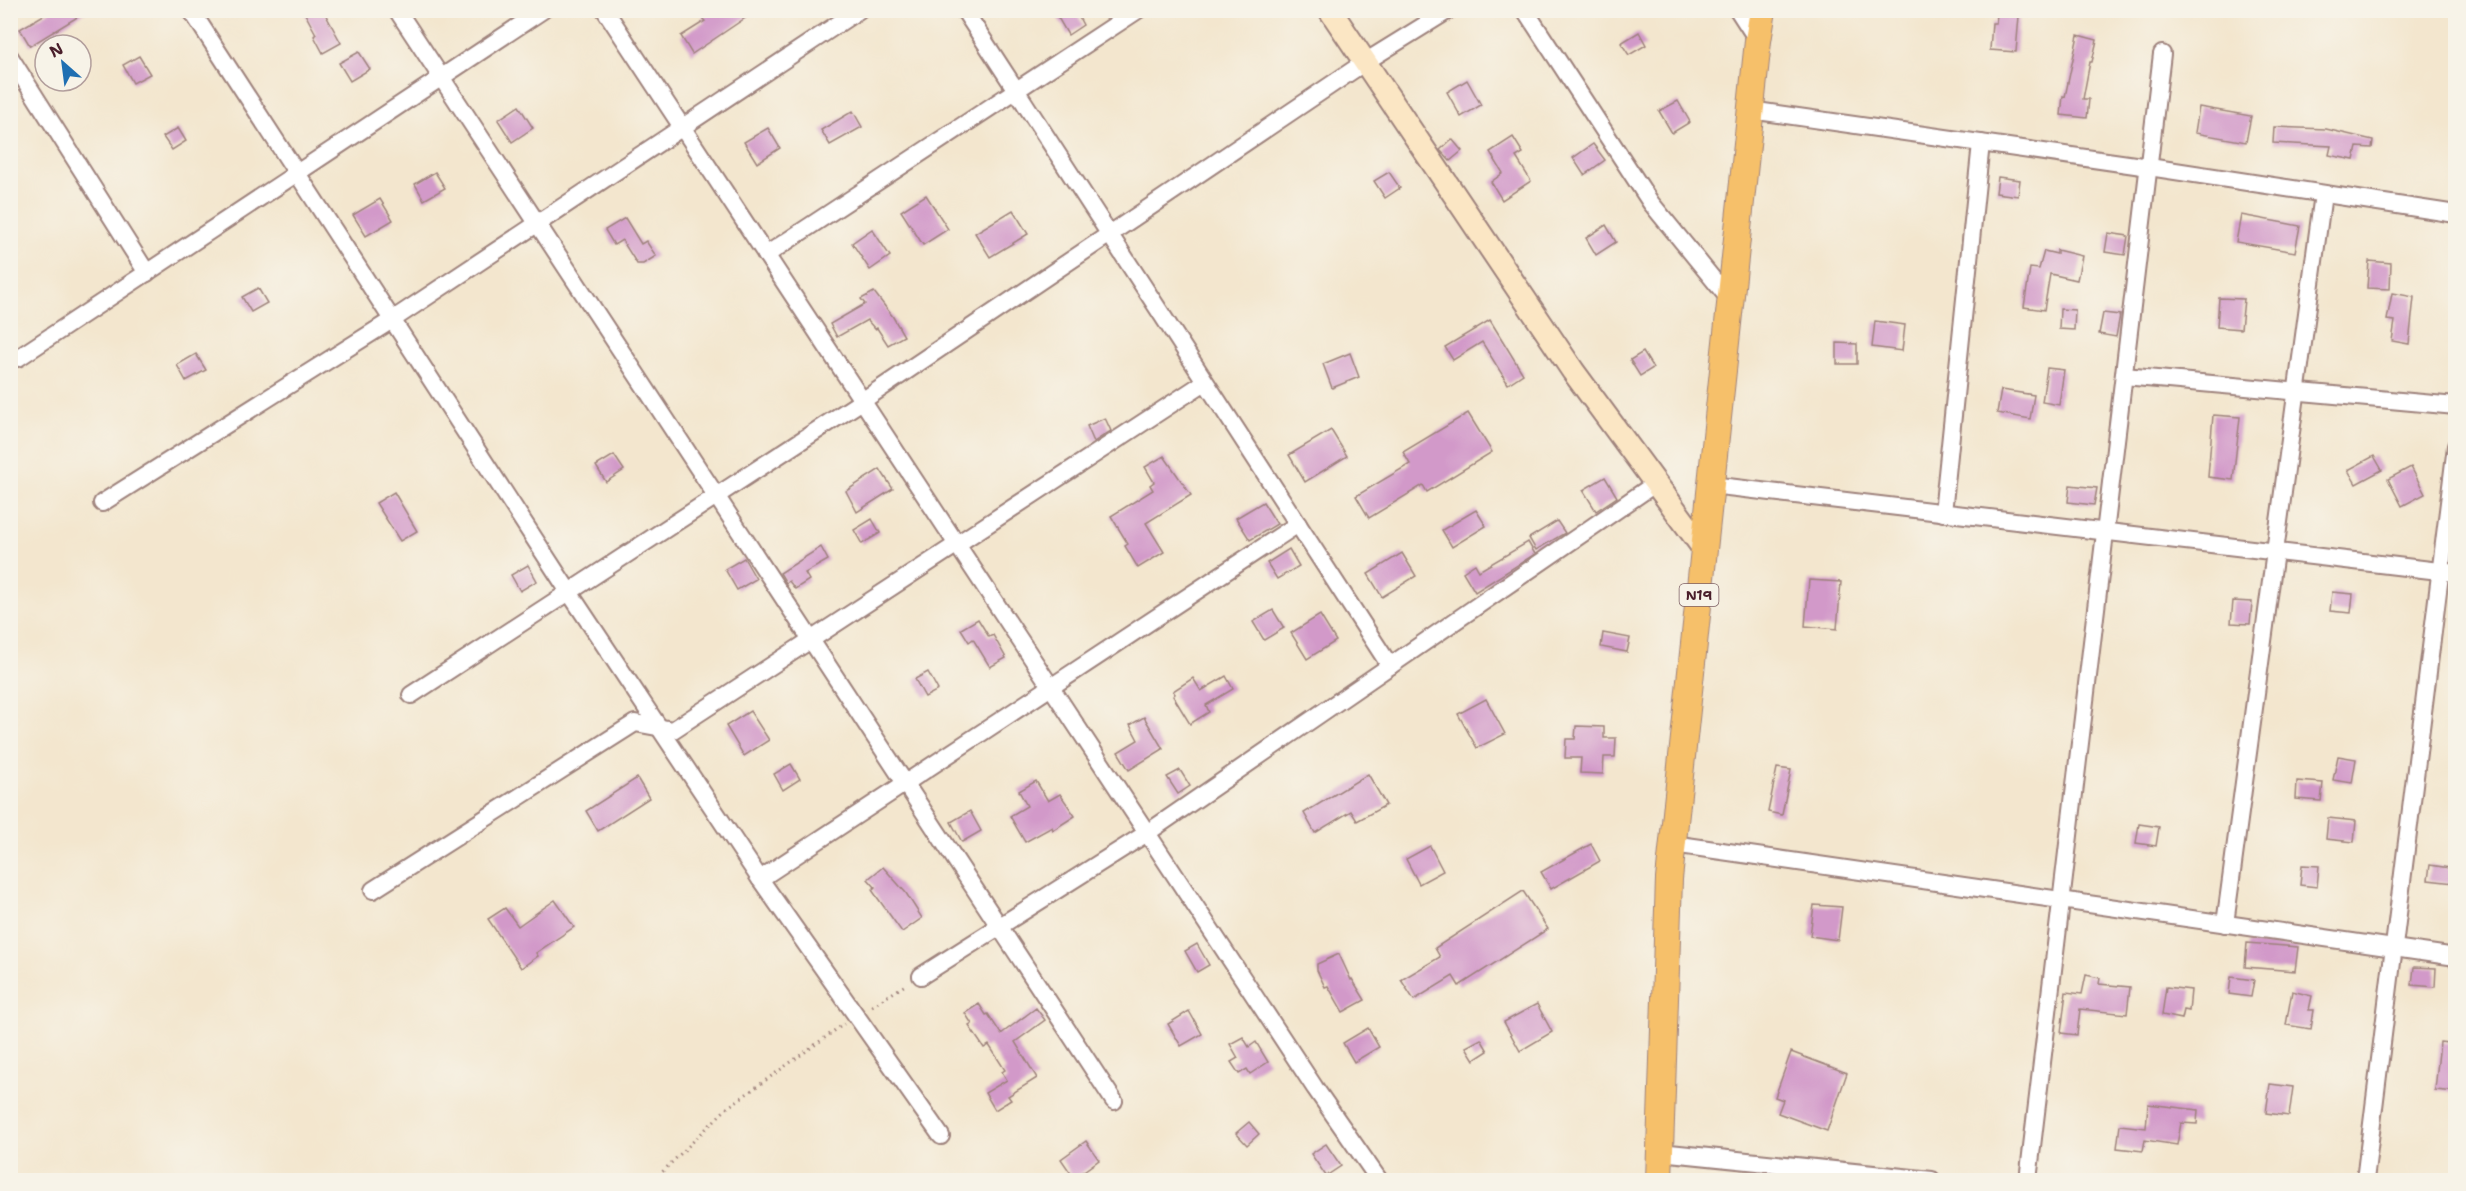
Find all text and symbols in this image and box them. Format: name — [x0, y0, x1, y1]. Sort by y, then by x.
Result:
north arrow — [33, 33, 93, 93]
text: N — [46, 38, 67, 62]
road number: N19 — [1680, 584, 1718, 606]

